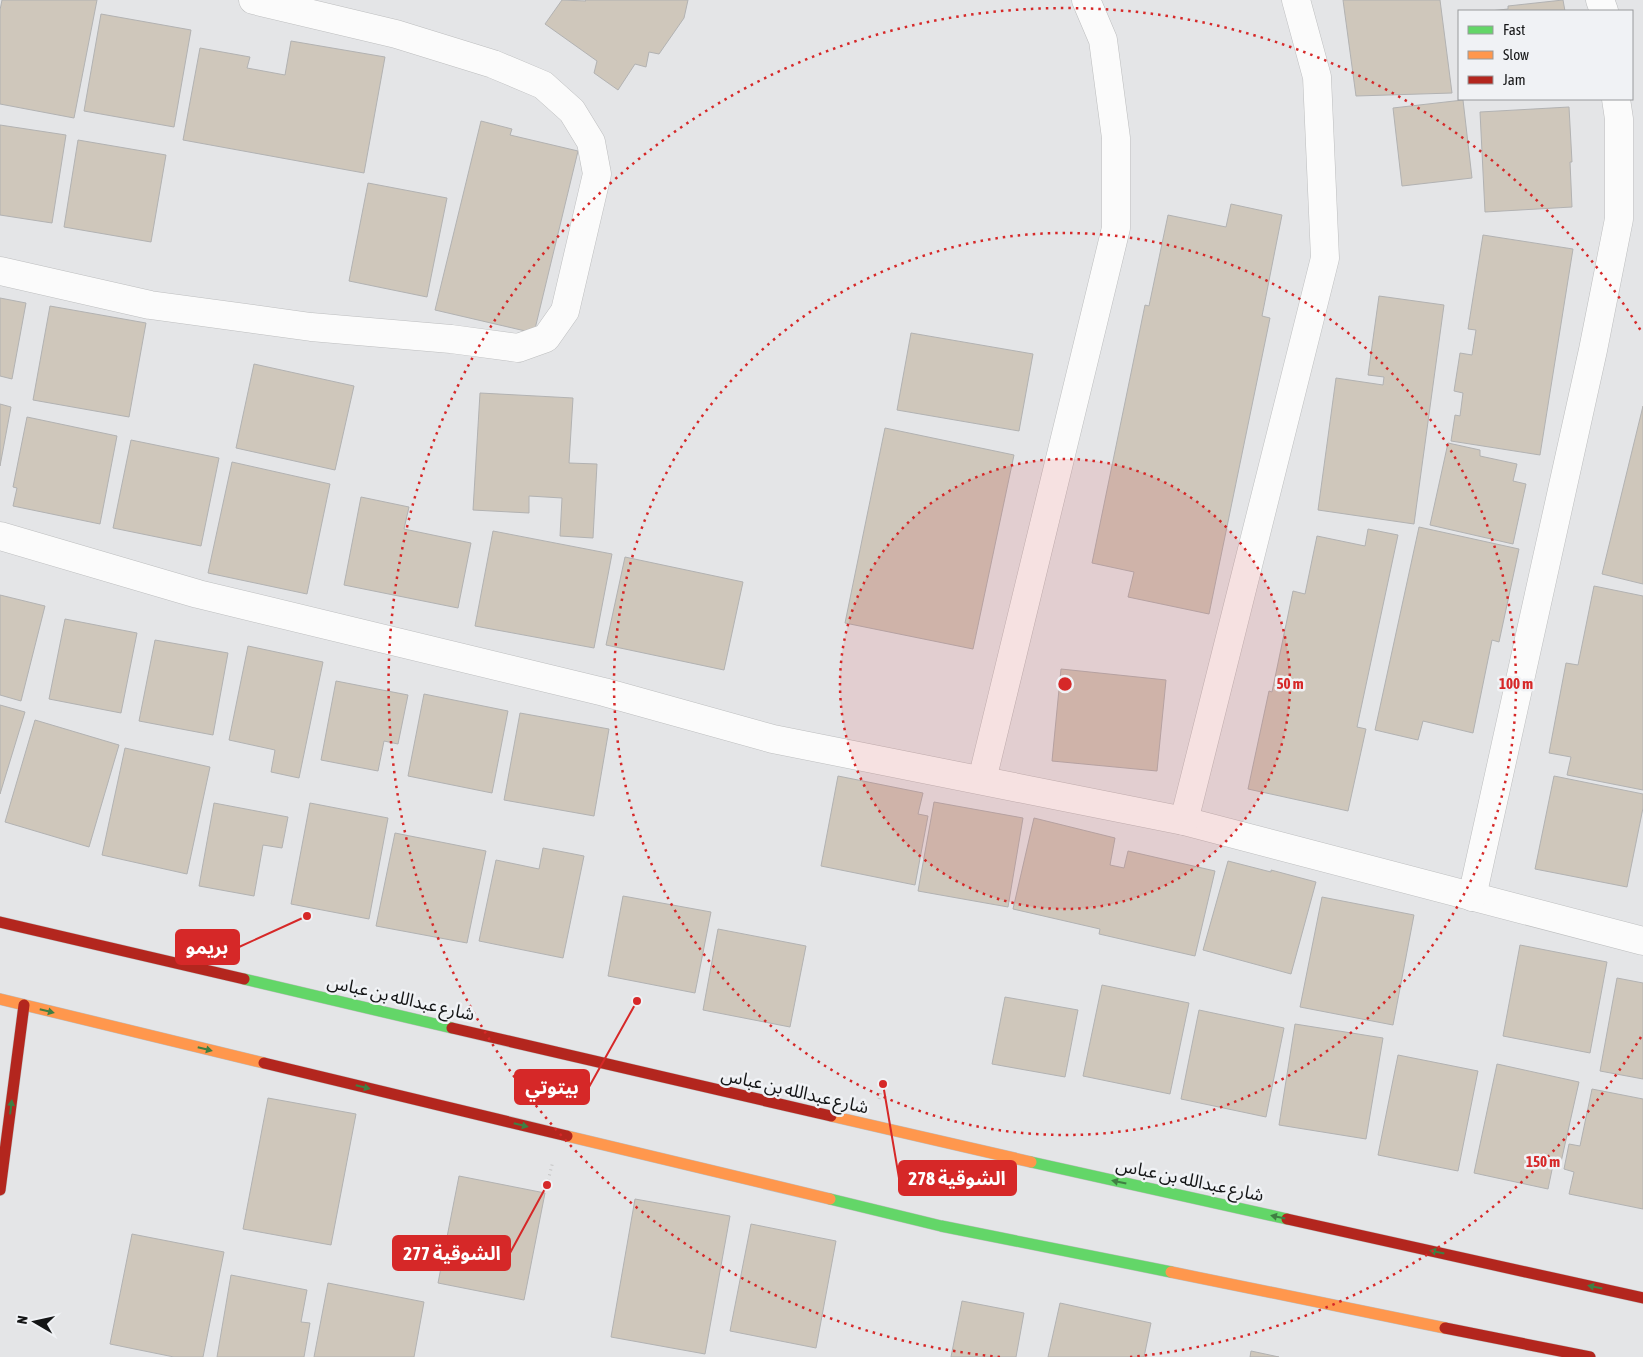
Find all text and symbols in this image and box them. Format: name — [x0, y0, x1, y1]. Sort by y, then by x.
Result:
legend — [1458, 10, 1633, 100]
text: Fast — [1503, 21, 1525, 38]
text: Slow — [1503, 46, 1529, 63]
text: Jam — [1503, 71, 1526, 88]
centre of rings — [1056, 675, 1074, 693]
text: 50 m — [1277, 675, 1304, 692]
text: 100 m — [1499, 675, 1533, 692]
callout: بريمو — [176, 930, 239, 964]
text: بريمو — [186, 936, 228, 959]
street label: شارع عبدالله بن عباس — [324, 970, 477, 1029]
one-way arrow — [40, 1007, 55, 1015]
one-way arrow — [198, 1045, 213, 1053]
street label: شارع عبدالله بن عباس — [718, 1063, 871, 1122]
callout: بيتوتي — [515, 1070, 589, 1104]
text: بيتوتي — [525, 1076, 579, 1102]
one-way arrow — [356, 1083, 371, 1091]
one-way arrow — [7, 1099, 15, 1115]
one-way arrow — [514, 1121, 529, 1129]
text: 150 m — [1526, 1153, 1560, 1170]
street label: شارع عبدالله بن عباس — [1113, 1154, 1266, 1209]
callout: الشوقية 278 — [899, 1161, 1016, 1195]
text: الشوقية 278 — [908, 1167, 1006, 1189]
one-way arrow — [1112, 1178, 1127, 1186]
one-way arrow — [1270, 1213, 1286, 1221]
callout: الشوقية 277 — [393, 1236, 510, 1270]
text: الشوقية 277 — [403, 1242, 501, 1264]
one-way arrow — [1429, 1248, 1444, 1256]
one-way arrow — [1588, 1283, 1603, 1291]
north arrow — [10, 1297, 60, 1347]
text: N — [14, 1315, 31, 1325]

